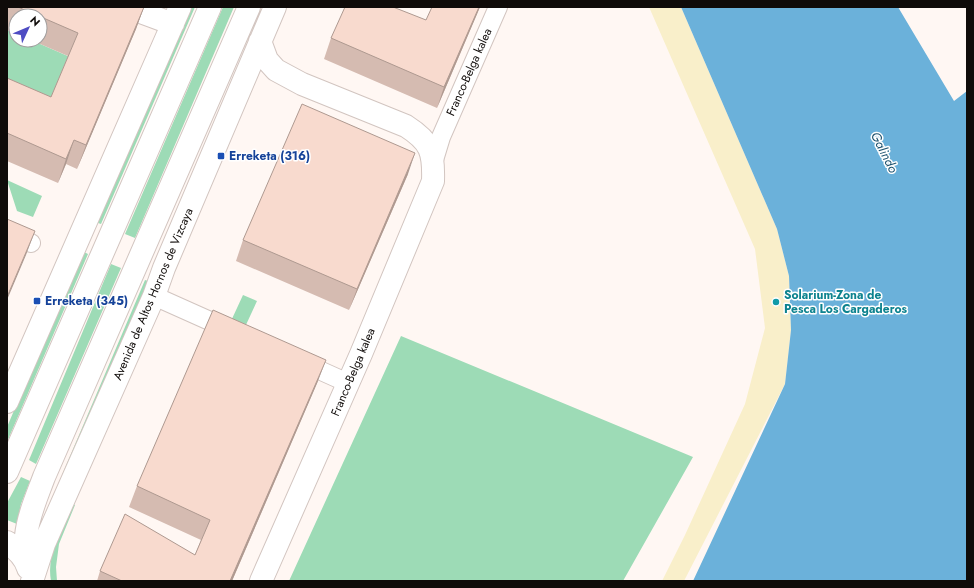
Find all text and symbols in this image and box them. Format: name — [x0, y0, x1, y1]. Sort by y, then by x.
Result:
north arrow — [8, 8, 48, 48]
text: N — [26, 12, 44, 30]
street label: Franco-Belga kalea — [442, 25, 497, 119]
water label: Galindo — [866, 128, 903, 176]
place label: Erreketa (316) — [229, 147, 310, 165]
marker: Erreketa (316) — [216, 151, 226, 161]
street label: Avenida de Altos Hornos de Vizcaya — [108, 205, 198, 383]
place label: Solarium-Zona de Pesca Los Cargaderos — [784, 286, 907, 318]
place label: Erreketa (345) — [45, 292, 128, 310]
marker: Erreketa (345) — [32, 296, 42, 306]
marker: Solarium-Zona de Pesca Los Cargaderos — [771, 297, 781, 307]
street label: Franco-Belga kalea — [326, 325, 380, 419]

